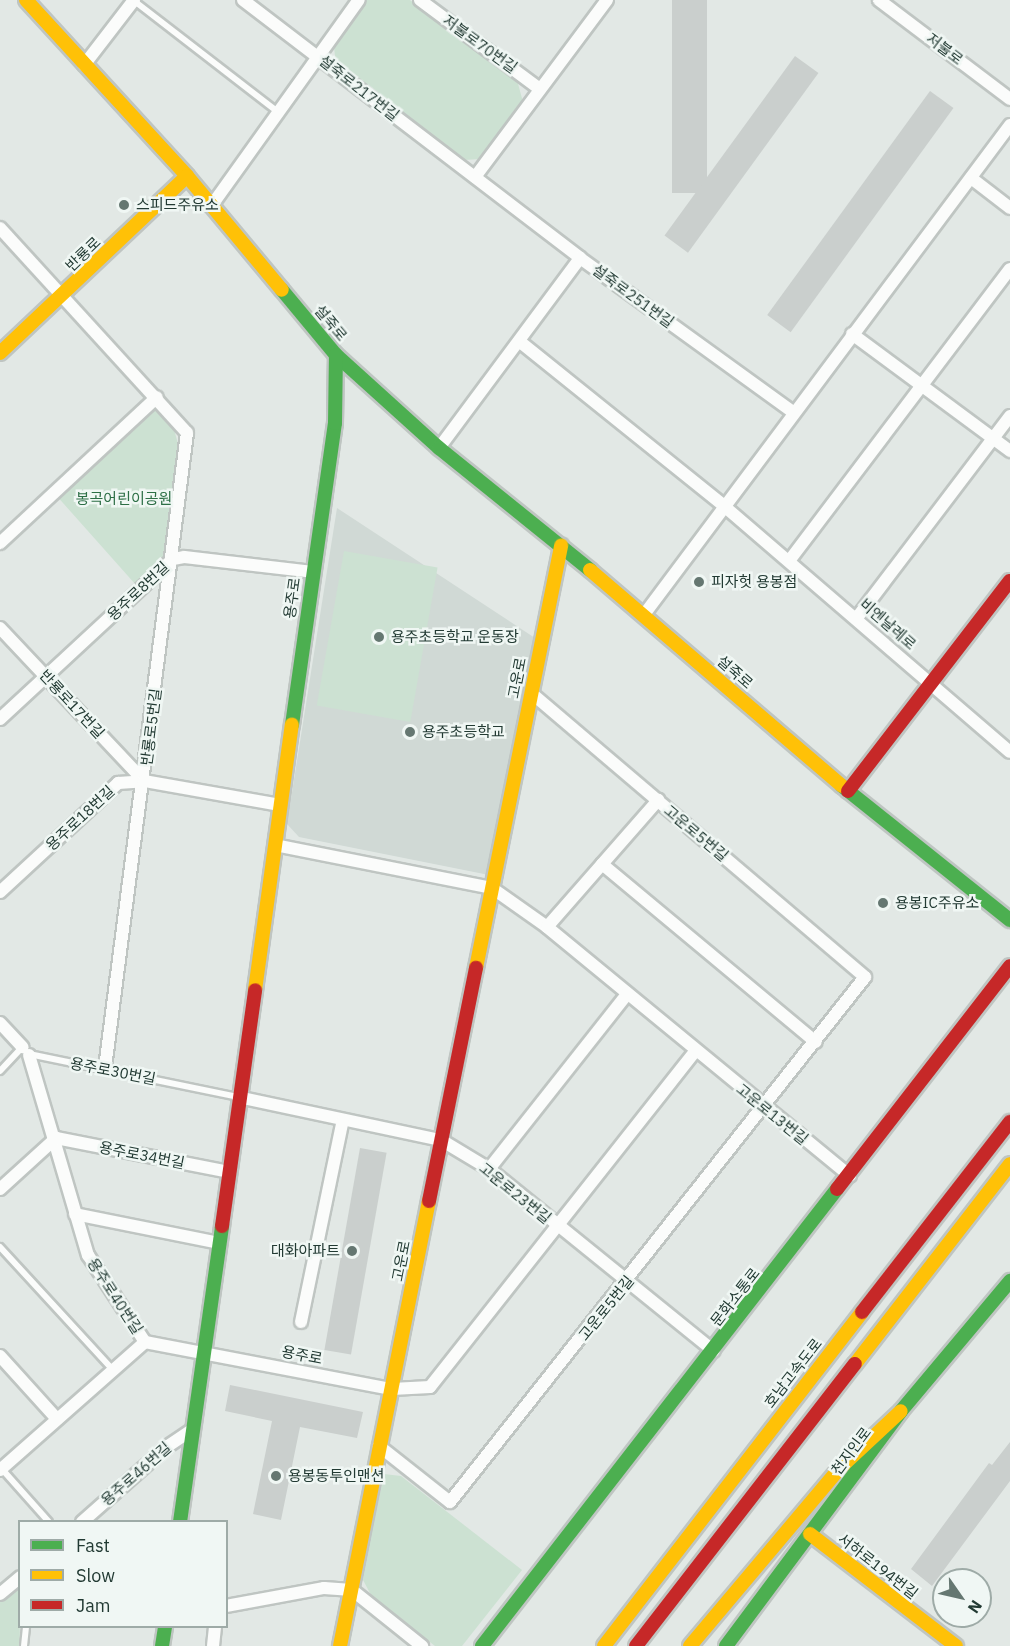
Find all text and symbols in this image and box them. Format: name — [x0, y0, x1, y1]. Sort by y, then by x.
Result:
street label: 저불로70번길 — [440, 11, 520, 77]
street label: 저불로 — [923, 29, 967, 69]
street label: 설죽로217번길 — [316, 51, 402, 125]
place label: 스피드주유소 — [136, 196, 219, 214]
marker: 스피드주유소 — [117, 198, 131, 212]
street label: 반룡로 — [62, 233, 104, 275]
street label: 설죽로251번길 — [589, 261, 677, 331]
street label: 설죽로 — [311, 301, 351, 345]
park label: 봉곡어린이공원 — [76, 490, 172, 508]
street label: 용주로8번길 — [103, 558, 173, 624]
place label: 피자헛 용봉점 — [711, 573, 797, 591]
marker: 피자헛 용봉점 — [692, 575, 706, 589]
street label: 용주로 — [280, 576, 304, 620]
street label: 비엔날레로 — [856, 595, 920, 653]
place label: 용주초등학교 운동장 — [391, 628, 519, 646]
marker: 용주초등학교 운동장 — [372, 630, 386, 644]
street label: 설죽로 — [713, 652, 757, 692]
street label: 고운로 — [504, 656, 530, 700]
street label: 반룡로17번길 — [36, 666, 108, 742]
street label: 반룡로5번길 — [137, 687, 165, 767]
place label: 용주초등학교 — [422, 723, 505, 741]
marker: 용주초등학교 — [403, 725, 417, 739]
street label: 용주로18번길 — [42, 782, 118, 854]
street label: 고운로5번길 — [660, 801, 732, 865]
place label: 용봉IC주유소 — [895, 894, 979, 912]
marker: 용봉IC주유소 — [876, 896, 890, 910]
street label: 용주로30번길 — [69, 1054, 157, 1088]
street label: 고운로13번길 — [733, 1080, 811, 1148]
street label: 용주로34번길 — [98, 1138, 186, 1172]
street label: 고운로23번길 — [476, 1159, 554, 1227]
street label: 고운로 — [388, 1239, 414, 1283]
place label: 대화아파트 — [271, 1242, 340, 1260]
marker: 대화아파트 — [345, 1244, 359, 1258]
street label: 용주로40번길 — [84, 1255, 146, 1337]
street label: 문화소통로 — [707, 1264, 763, 1330]
street label: 고운로5번길 — [574, 1272, 638, 1344]
street label: 호남고속도로 — [760, 1335, 826, 1411]
street label: 용주로 — [280, 1342, 324, 1368]
street label: 천지인로 — [827, 1424, 875, 1478]
street label: 용주로46번길 — [97, 1439, 175, 1509]
place label: 용봉동투인맨션 — [288, 1467, 385, 1485]
marker: 용봉동투인맨션 — [269, 1469, 283, 1483]
legend — [18, 1520, 228, 1628]
street label: 서하로194번길 — [835, 1529, 921, 1603]
text: Fast — [76, 1534, 110, 1557]
text: Slow — [76, 1564, 115, 1587]
north arrow — [932, 1568, 992, 1628]
text: Jam — [76, 1594, 111, 1617]
text: N — [964, 1597, 987, 1617]

